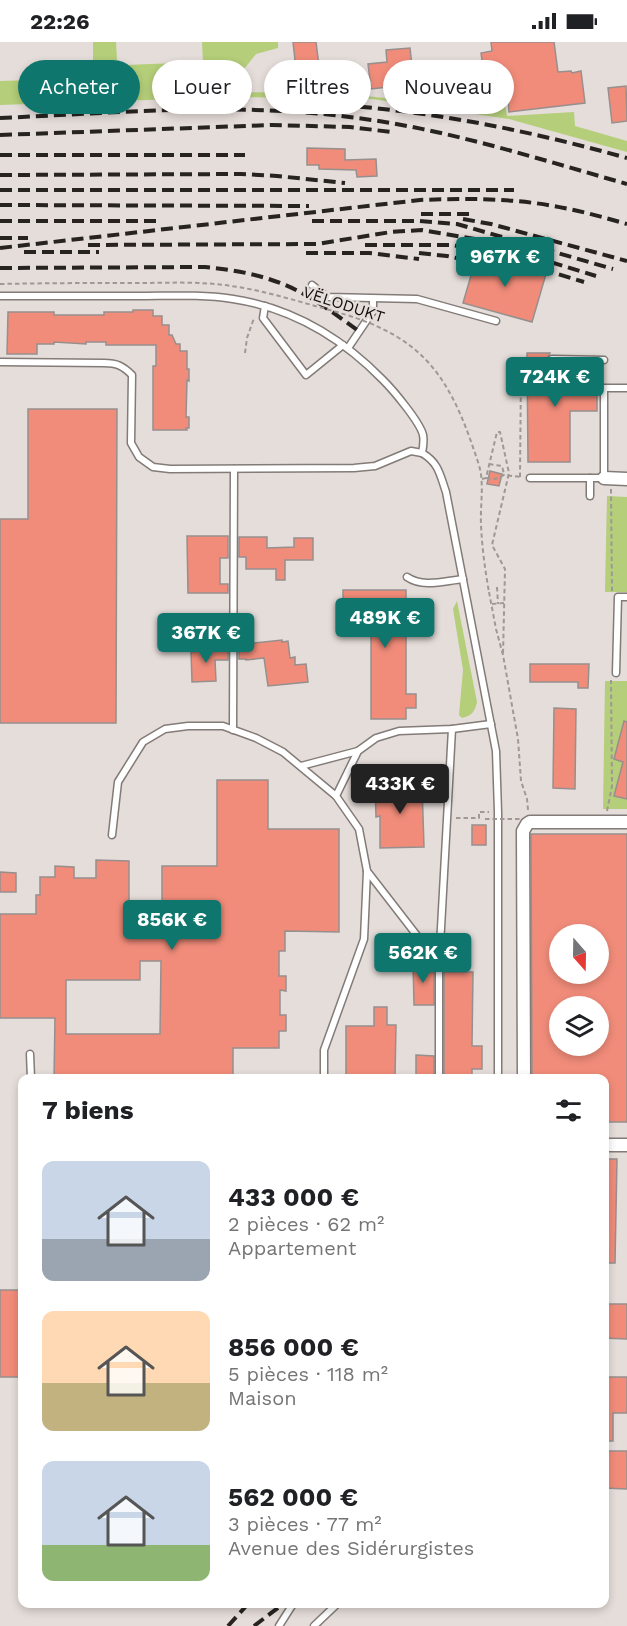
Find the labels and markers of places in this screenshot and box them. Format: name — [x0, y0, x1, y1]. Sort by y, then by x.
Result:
pin: 967K € — [456, 237, 554, 288]
pin: 724K € — [506, 357, 604, 408]
pin: 489K € — [336, 598, 434, 649]
pin: 367K € — [157, 613, 255, 664]
pin: 433K € — [351, 764, 449, 815]
pin: 856K € — [123, 900, 221, 951]
pin: 562K € — [374, 933, 472, 984]

